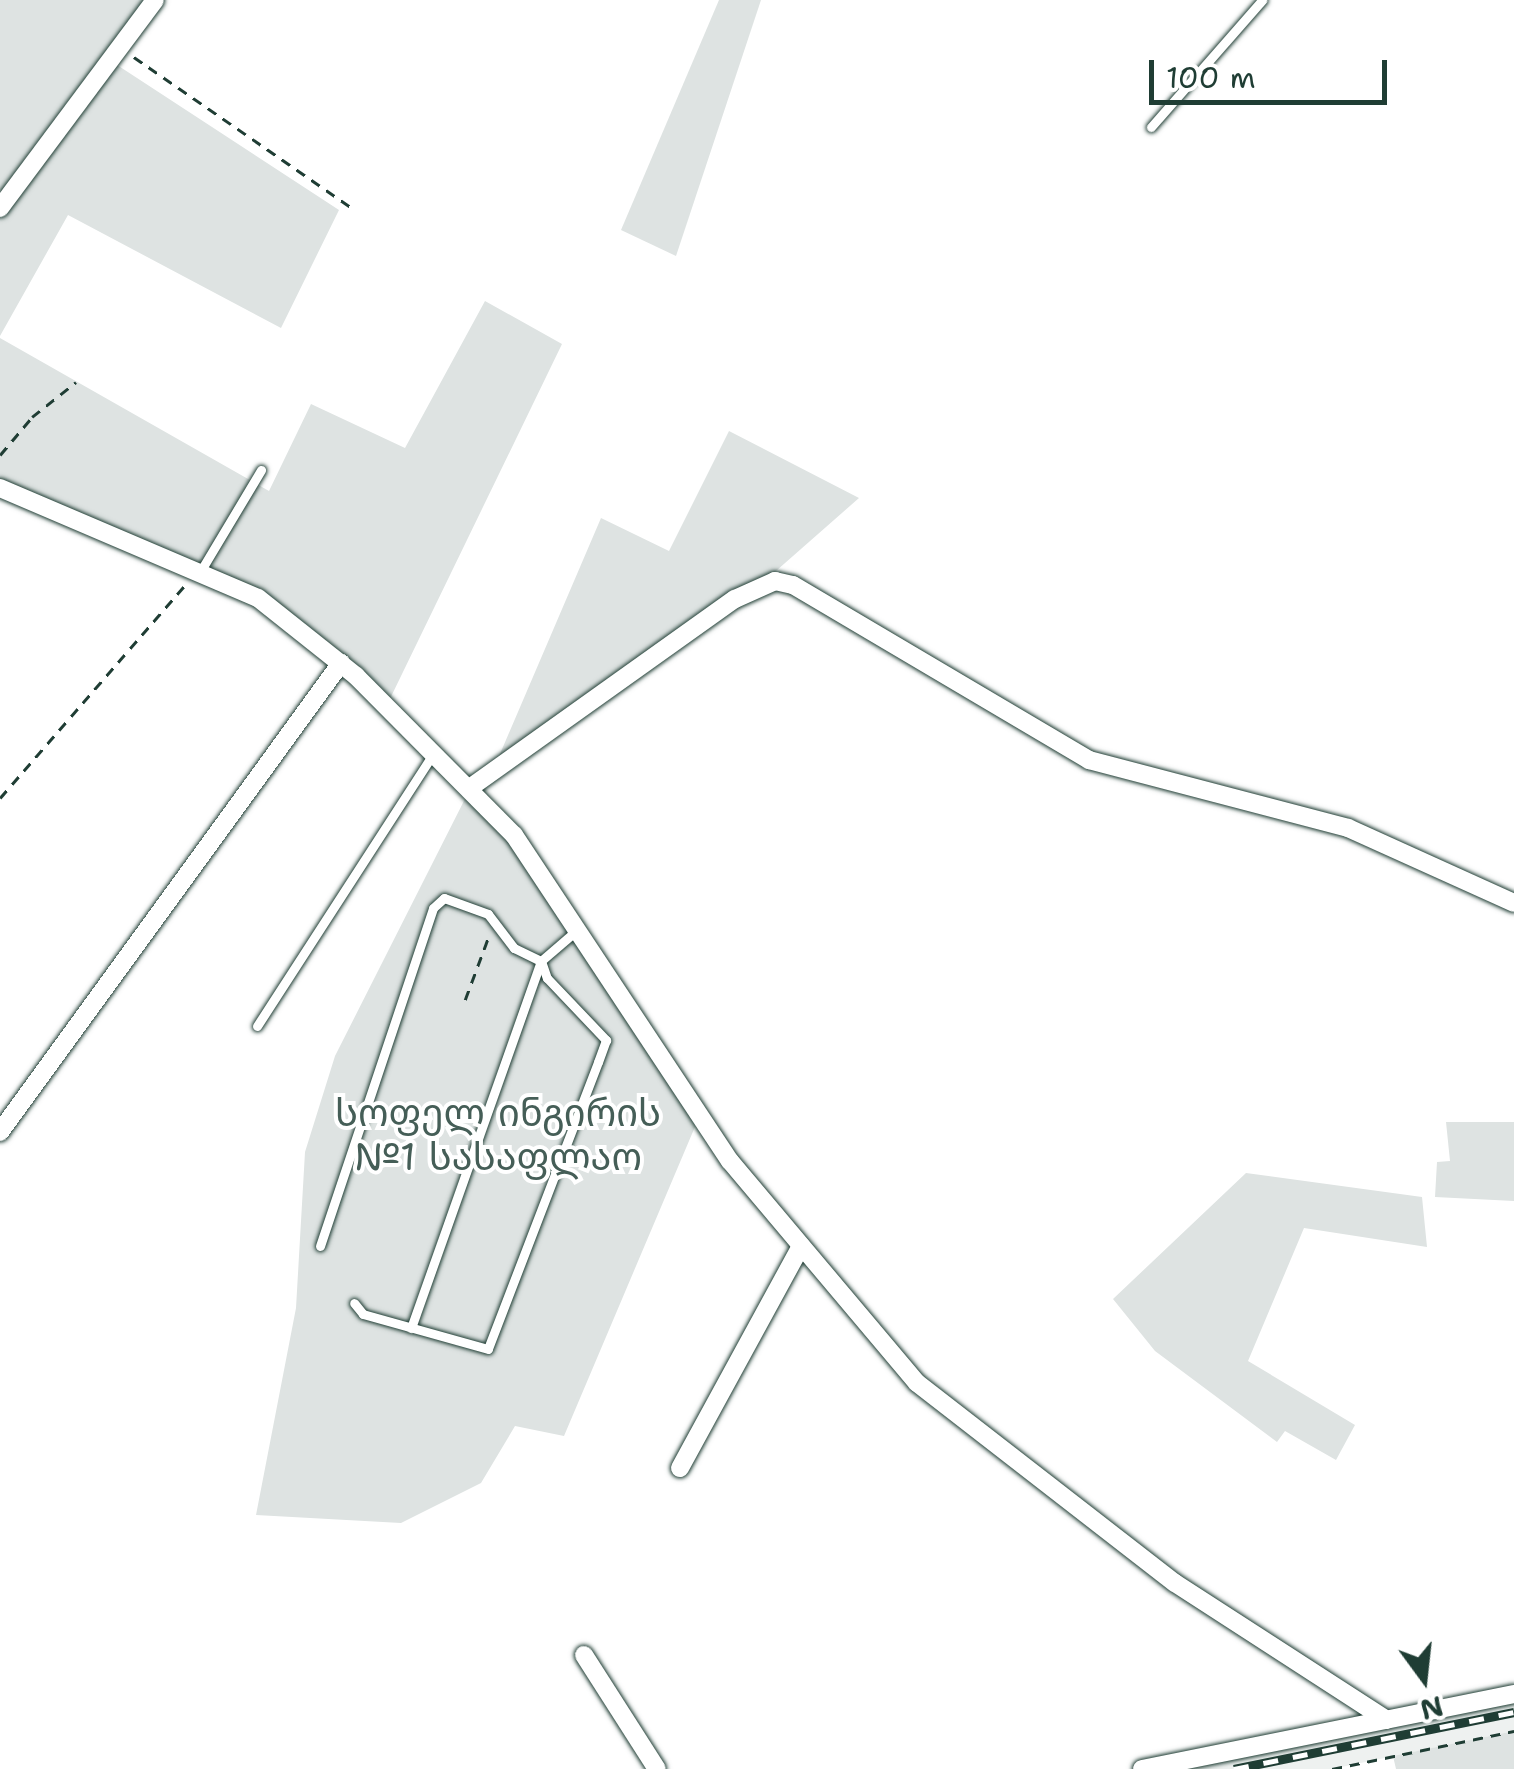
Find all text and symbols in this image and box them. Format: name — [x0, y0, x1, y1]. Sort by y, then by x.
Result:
scale bar — [1154, 40, 1392, 102]
text: 100 m — [1166, 57, 1256, 98]
park label: სოფელ ინგირის №1 სასაფლაო — [335, 1090, 661, 1180]
north arrow — [1374, 1629, 1474, 1729]
text: N — [1416, 1687, 1447, 1729]

